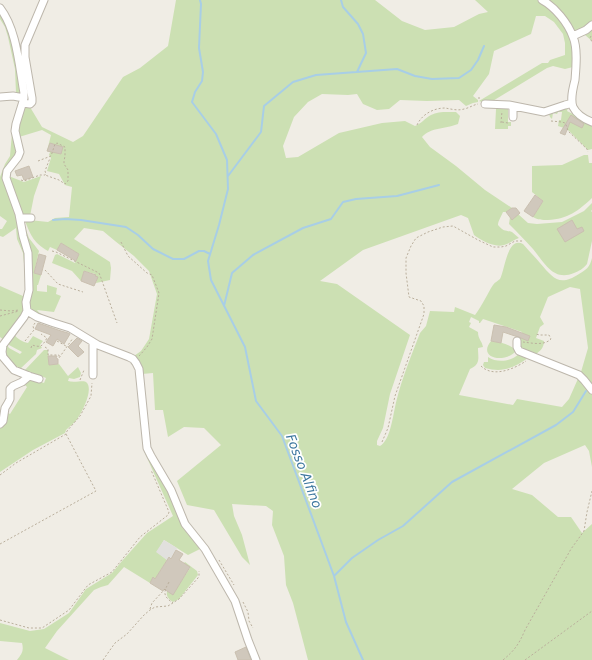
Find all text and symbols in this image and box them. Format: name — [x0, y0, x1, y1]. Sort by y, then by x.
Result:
water label: Fosso Alfino — [283, 432, 325, 510]

